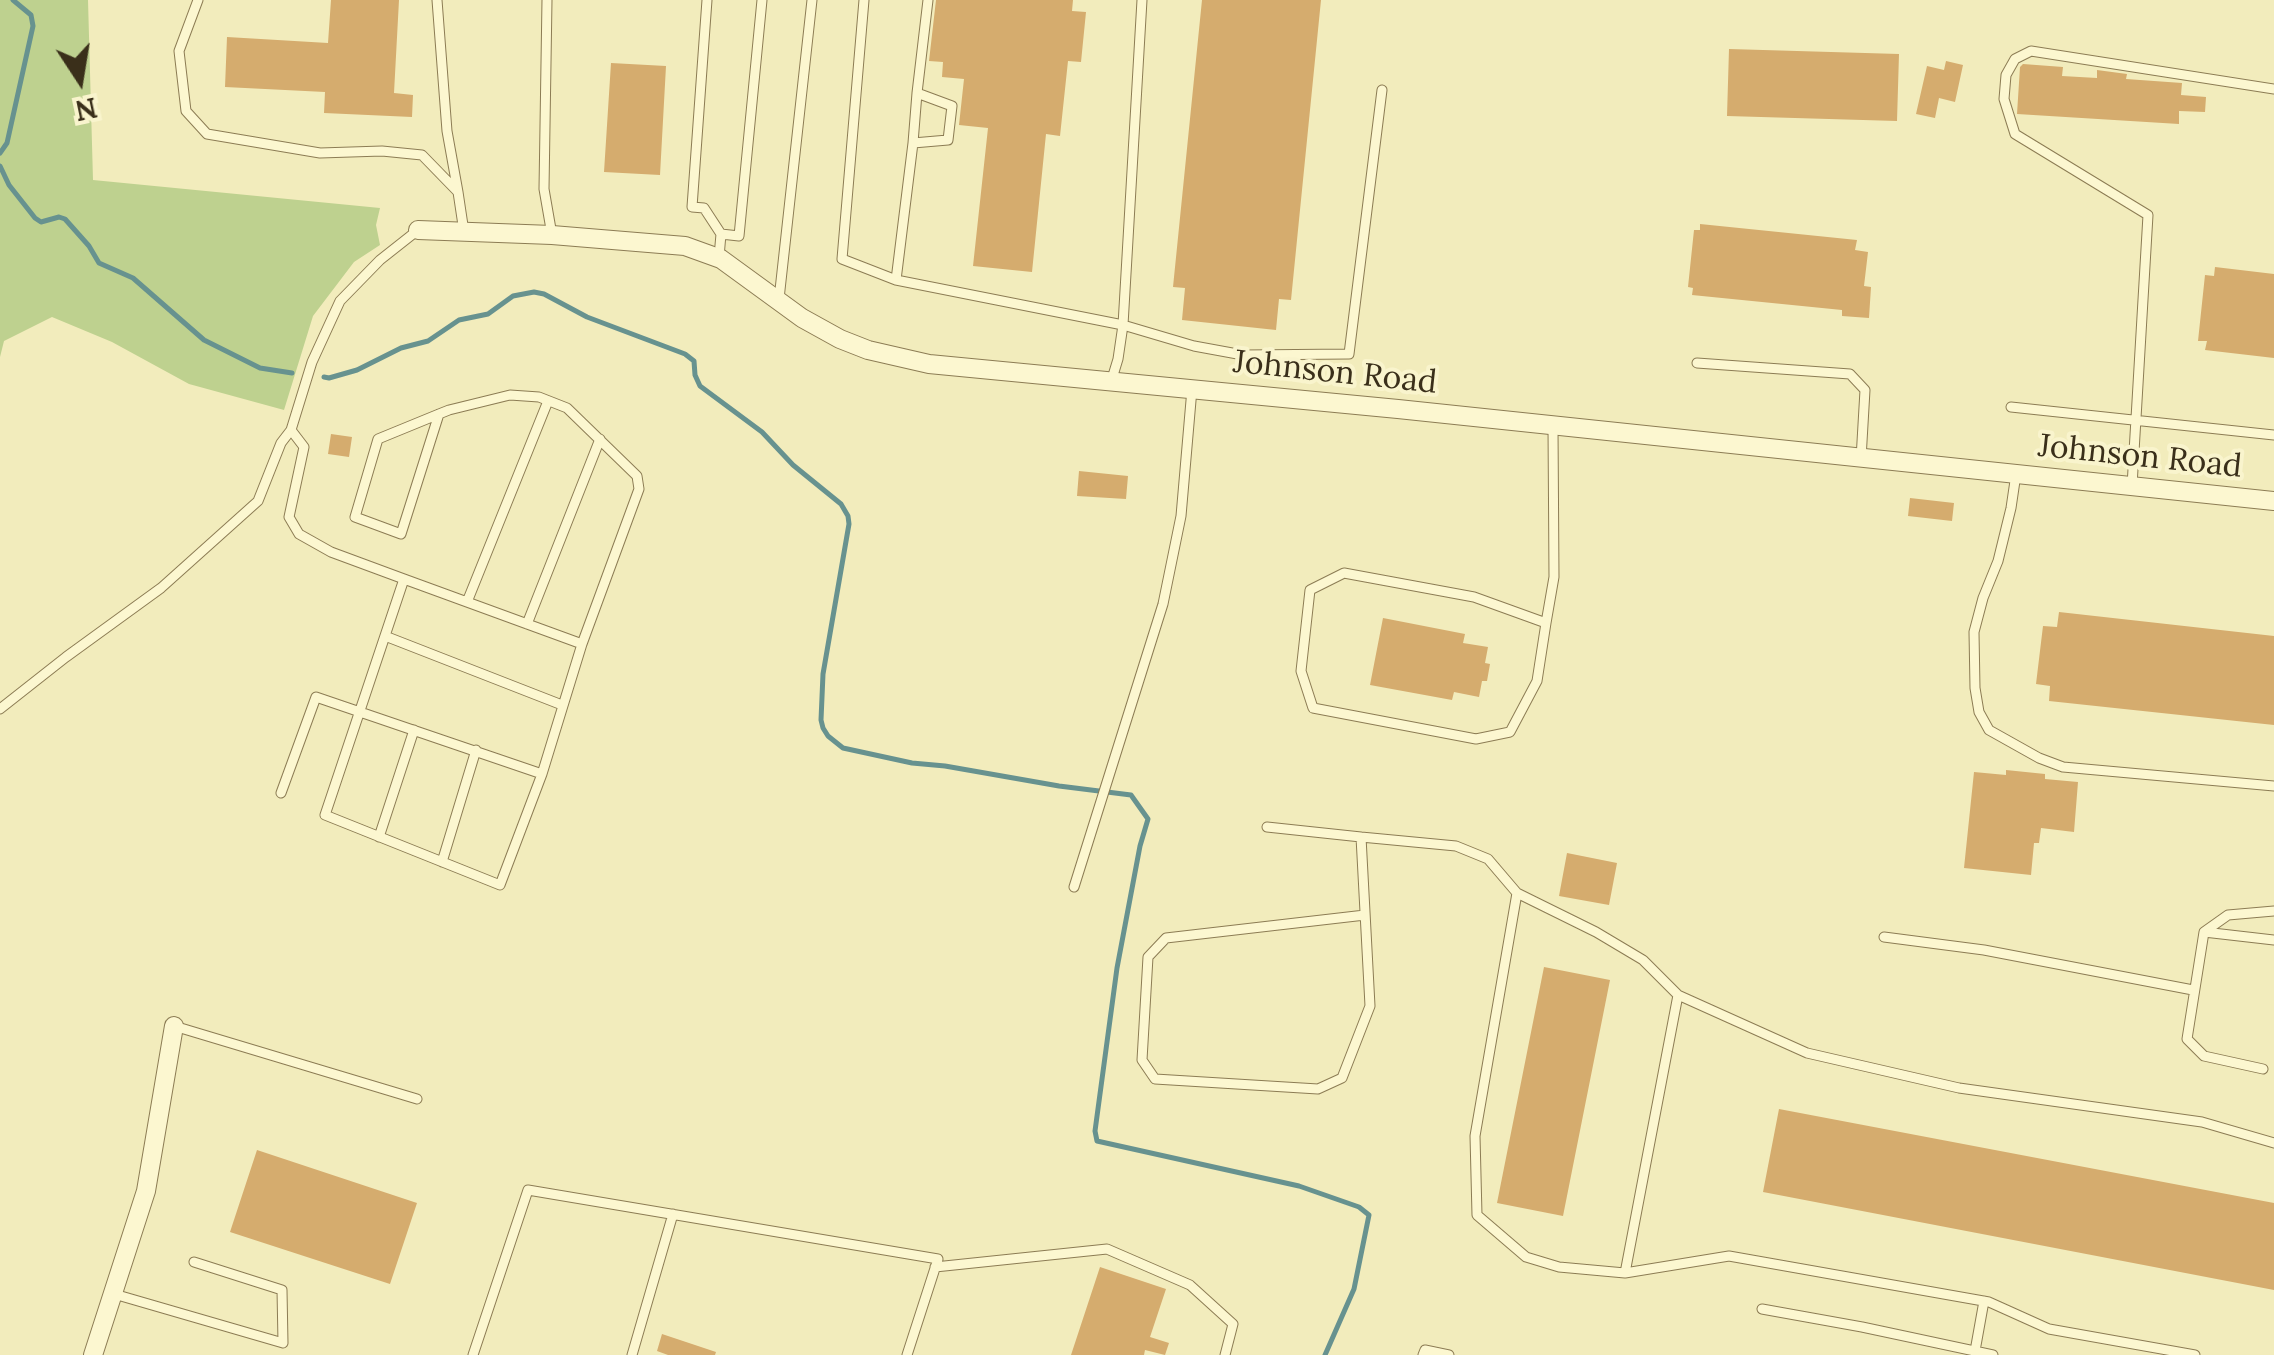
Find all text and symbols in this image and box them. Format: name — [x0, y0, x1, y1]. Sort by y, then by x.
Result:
north arrow — [30, 30, 130, 130]
text: N — [72, 89, 101, 129]
street label: Johnson Road — [1231, 343, 1439, 403]
street label: Johnson Road — [2036, 427, 2244, 487]

